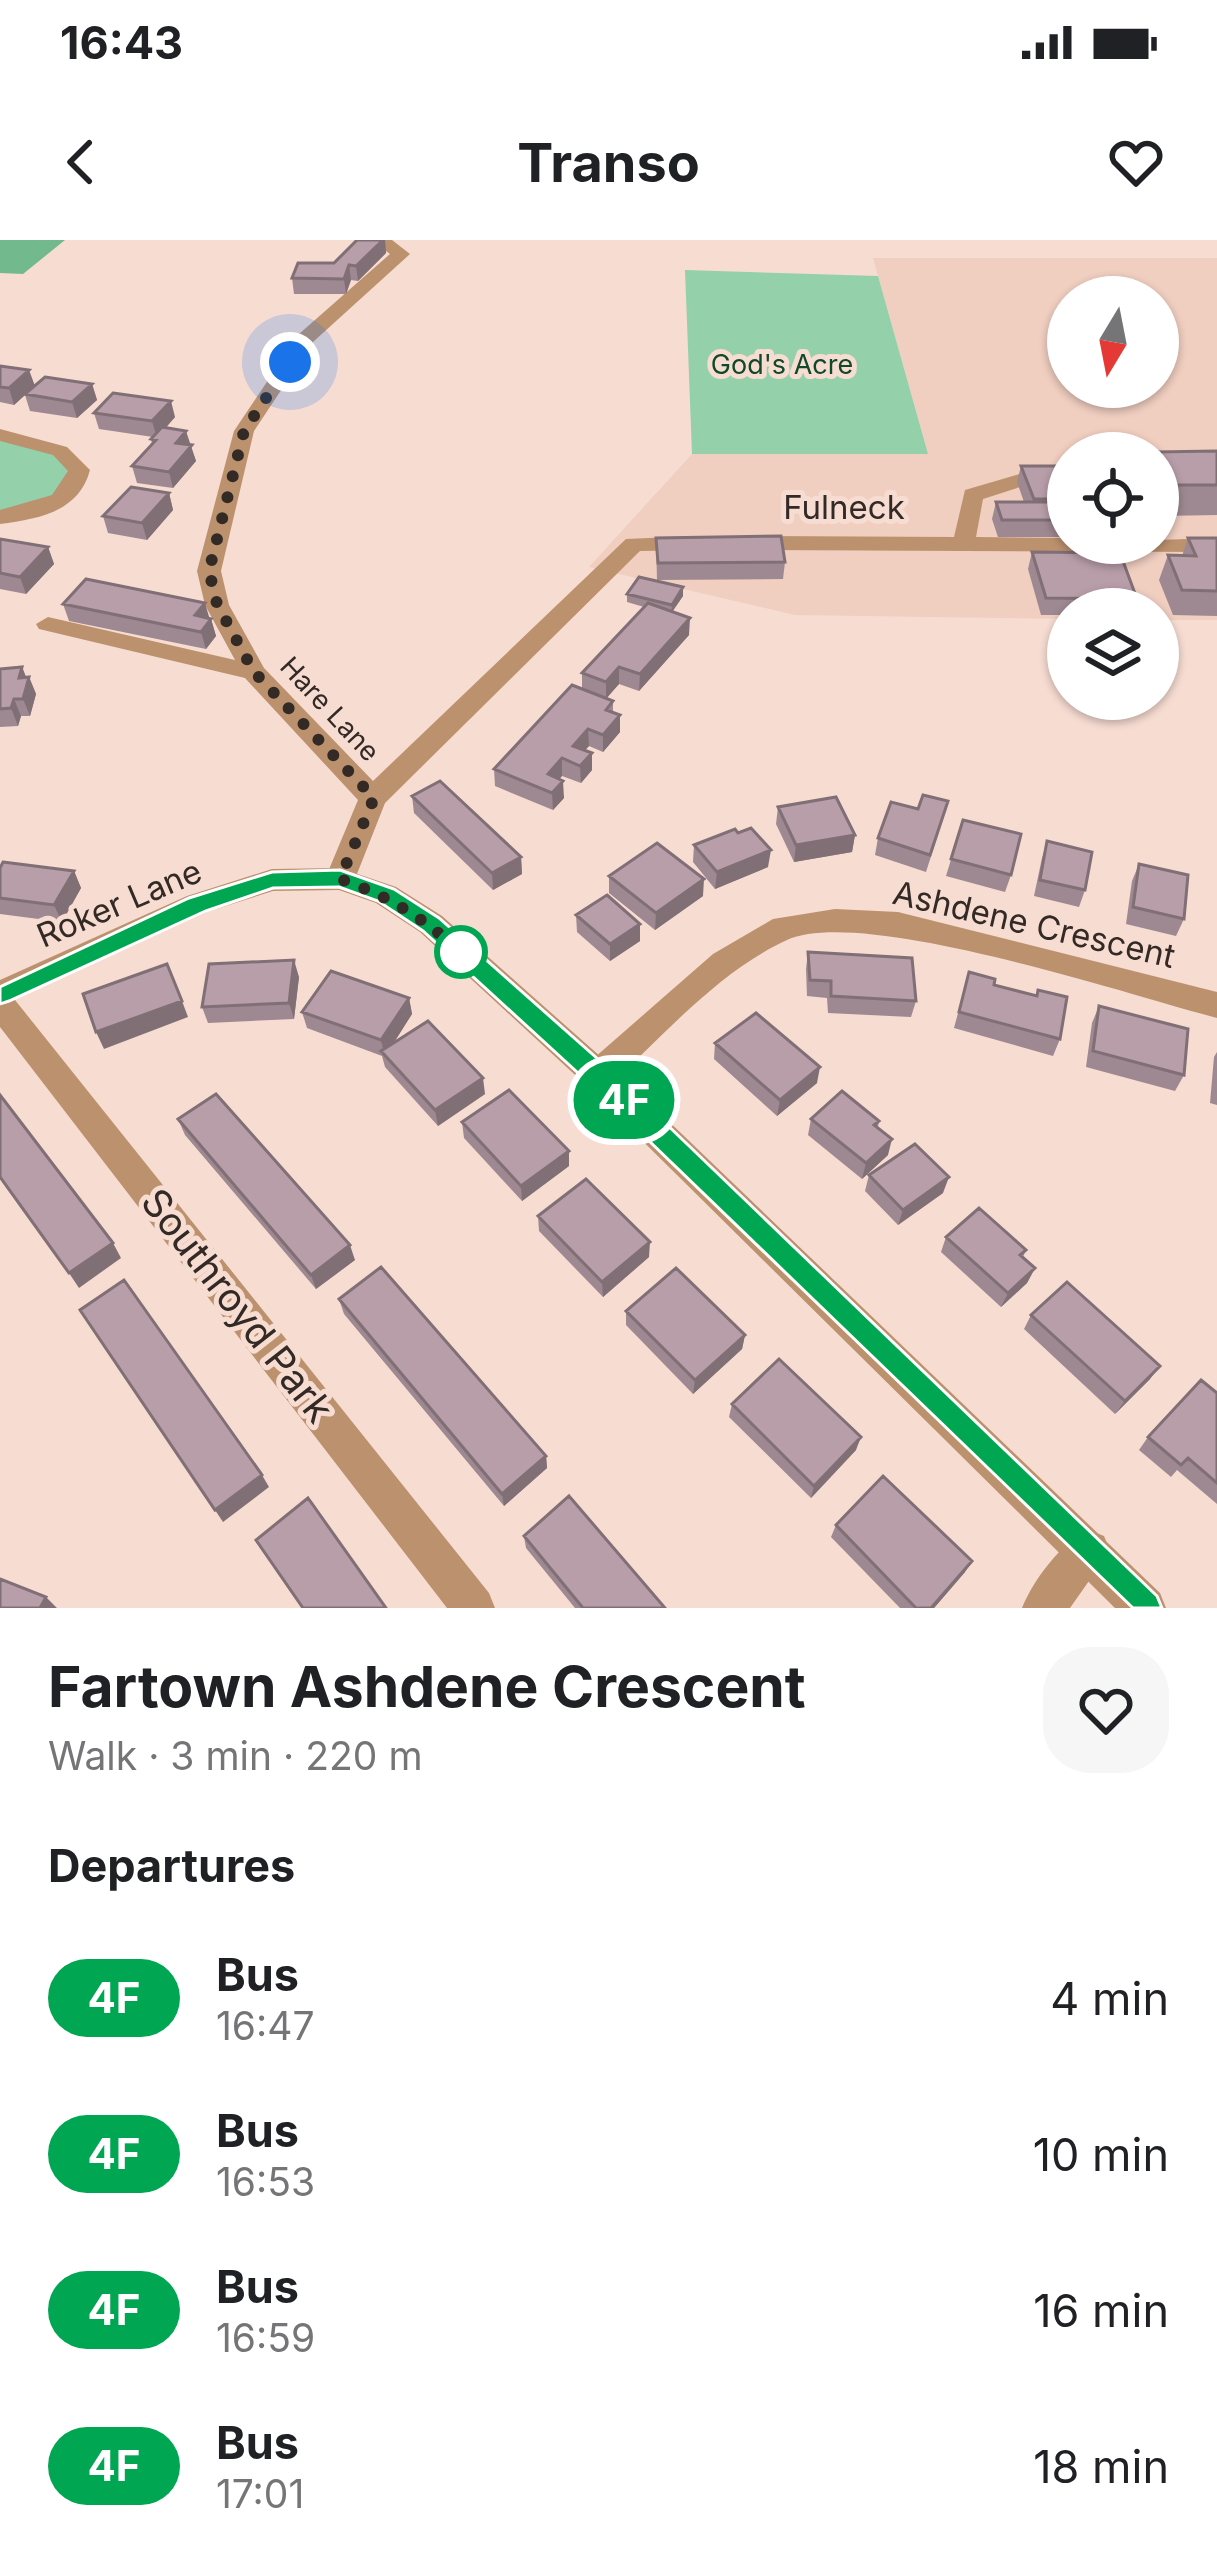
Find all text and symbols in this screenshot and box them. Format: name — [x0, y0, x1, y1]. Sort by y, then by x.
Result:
text: 16:43 — [60, 15, 183, 70]
icon: back — [48, 129, 114, 195]
icon: heart — [1103, 129, 1169, 195]
text: Transo — [517, 130, 700, 195]
north arrow — [1047, 276, 1179, 408]
map controls — [1047, 276, 1179, 720]
your location — [260, 332, 320, 392]
park label: God's Acre — [711, 348, 853, 381]
button: locate — [1047, 432, 1179, 564]
street label: Fulneck — [783, 487, 905, 527]
button: layers — [1047, 588, 1179, 720]
street label: Hare Lane — [273, 650, 387, 768]
street label: Roker Lane — [31, 850, 207, 956]
street label: Ashdene Crescent — [889, 872, 1179, 976]
unlabelled marker — [436, 927, 486, 977]
line badge: 4F — [570, 1061, 678, 1139]
text: 4F — [597, 1074, 651, 1125]
street label: Southroyd Park — [132, 1179, 344, 1431]
button: heart — [1043, 1647, 1169, 1773]
text: Fartown Ashdene Crescent — [48, 1652, 806, 1721]
text: Walk · 3 min · 220 m — [48, 1732, 423, 1779]
text: Departures — [48, 1838, 295, 1893]
text: Bus — [216, 1947, 299, 2002]
text: 4 min — [1050, 1971, 1169, 2026]
text: 4F — [87, 1972, 141, 2023]
text: 16:47 — [216, 2002, 315, 2049]
text: Bus — [216, 2103, 299, 2158]
text: 10 min — [1033, 2127, 1169, 2182]
text: 4F — [87, 2128, 141, 2179]
text: 16:53 — [216, 2158, 315, 2205]
text: Bus — [216, 2259, 299, 2314]
text: 16 min — [1033, 2283, 1169, 2338]
text: 4F — [87, 2284, 141, 2335]
text: 16:59 — [216, 2314, 315, 2361]
text: Bus — [216, 2415, 299, 2470]
text: 18 min — [1033, 2439, 1169, 2494]
text: 4F — [87, 2440, 141, 2491]
text: 17:01 — [216, 2470, 304, 2517]

